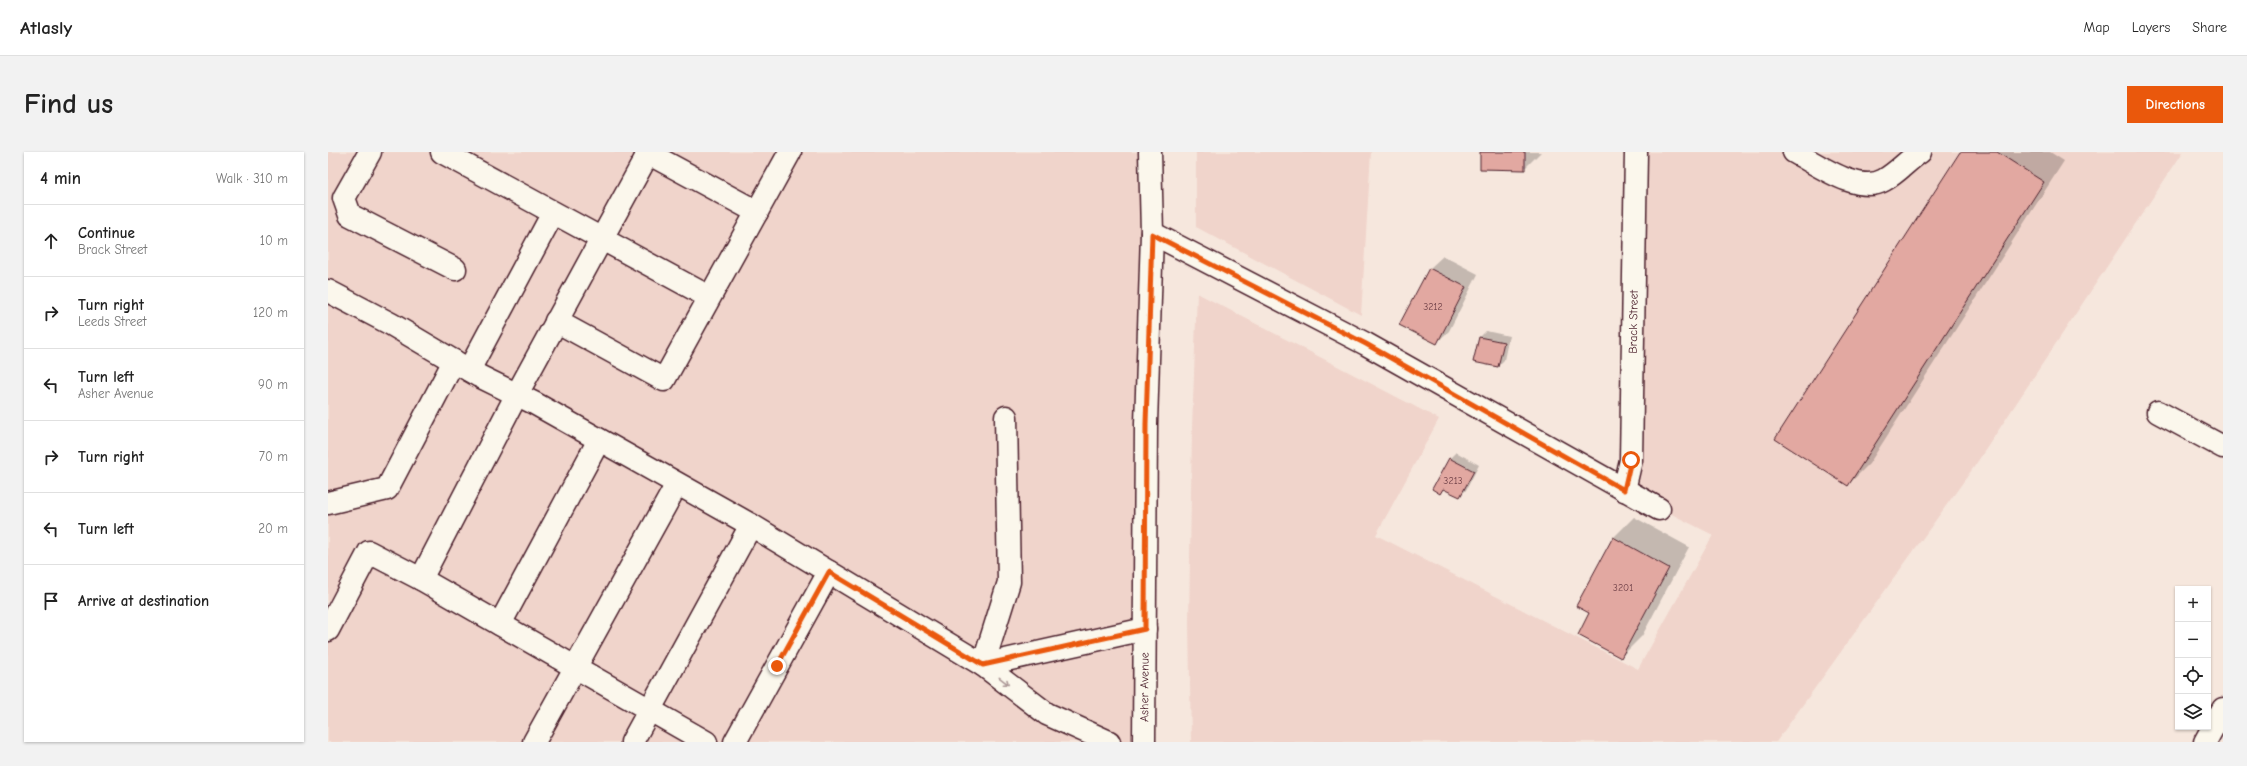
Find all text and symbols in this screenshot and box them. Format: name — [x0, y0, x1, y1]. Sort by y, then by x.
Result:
text: Atlasly — [20, 17, 72, 39]
text: Map — [2083, 19, 2110, 36]
text: Layers — [2132, 19, 2170, 36]
text: Share — [2192, 19, 2227, 36]
button: Directions — [2127, 86, 2223, 123]
text: Find us — [24, 88, 113, 120]
text: 4 min — [40, 169, 81, 188]
text: Walk · 310 m — [216, 171, 288, 186]
text: Continue — [78, 224, 135, 242]
icon: ahead — [40, 230, 62, 252]
text: 10 m — [260, 233, 288, 248]
text: Brack Street — [78, 242, 147, 257]
street label: Brack Street — [1626, 289, 1641, 354]
text: Turn right — [78, 296, 144, 314]
house number: 3212 — [1423, 301, 1443, 313]
icon: right — [40, 302, 62, 324]
text: 120 m — [253, 305, 288, 320]
text: Leeds Street — [78, 314, 147, 329]
text: Turn left — [78, 368, 134, 386]
icon: left — [40, 374, 62, 396]
text: 90 m — [258, 377, 288, 392]
text: Asher Avenue — [78, 386, 154, 401]
icon: right — [40, 446, 62, 468]
text: Turn right — [78, 448, 144, 466]
text: 70 m — [259, 449, 288, 464]
route start — [1622, 451, 1640, 469]
house number: 3213 — [1443, 475, 1463, 487]
icon: left — [40, 518, 62, 540]
text: Turn left — [78, 520, 134, 538]
text: 20 m — [258, 521, 288, 536]
house number: 3201 — [1613, 582, 1633, 594]
map controls — [2175, 586, 2211, 730]
button: + — [2175, 586, 2211, 622]
icon: arrive — [40, 590, 62, 612]
text: Arrive at destination — [78, 592, 209, 610]
button: − — [2175, 622, 2211, 658]
street label: Asher Avenue — [1137, 652, 1152, 722]
route end — [768, 657, 786, 675]
button: locate — [2175, 658, 2211, 694]
one-way arrow — [999, 677, 1010, 686]
button: layers — [2175, 694, 2211, 730]

